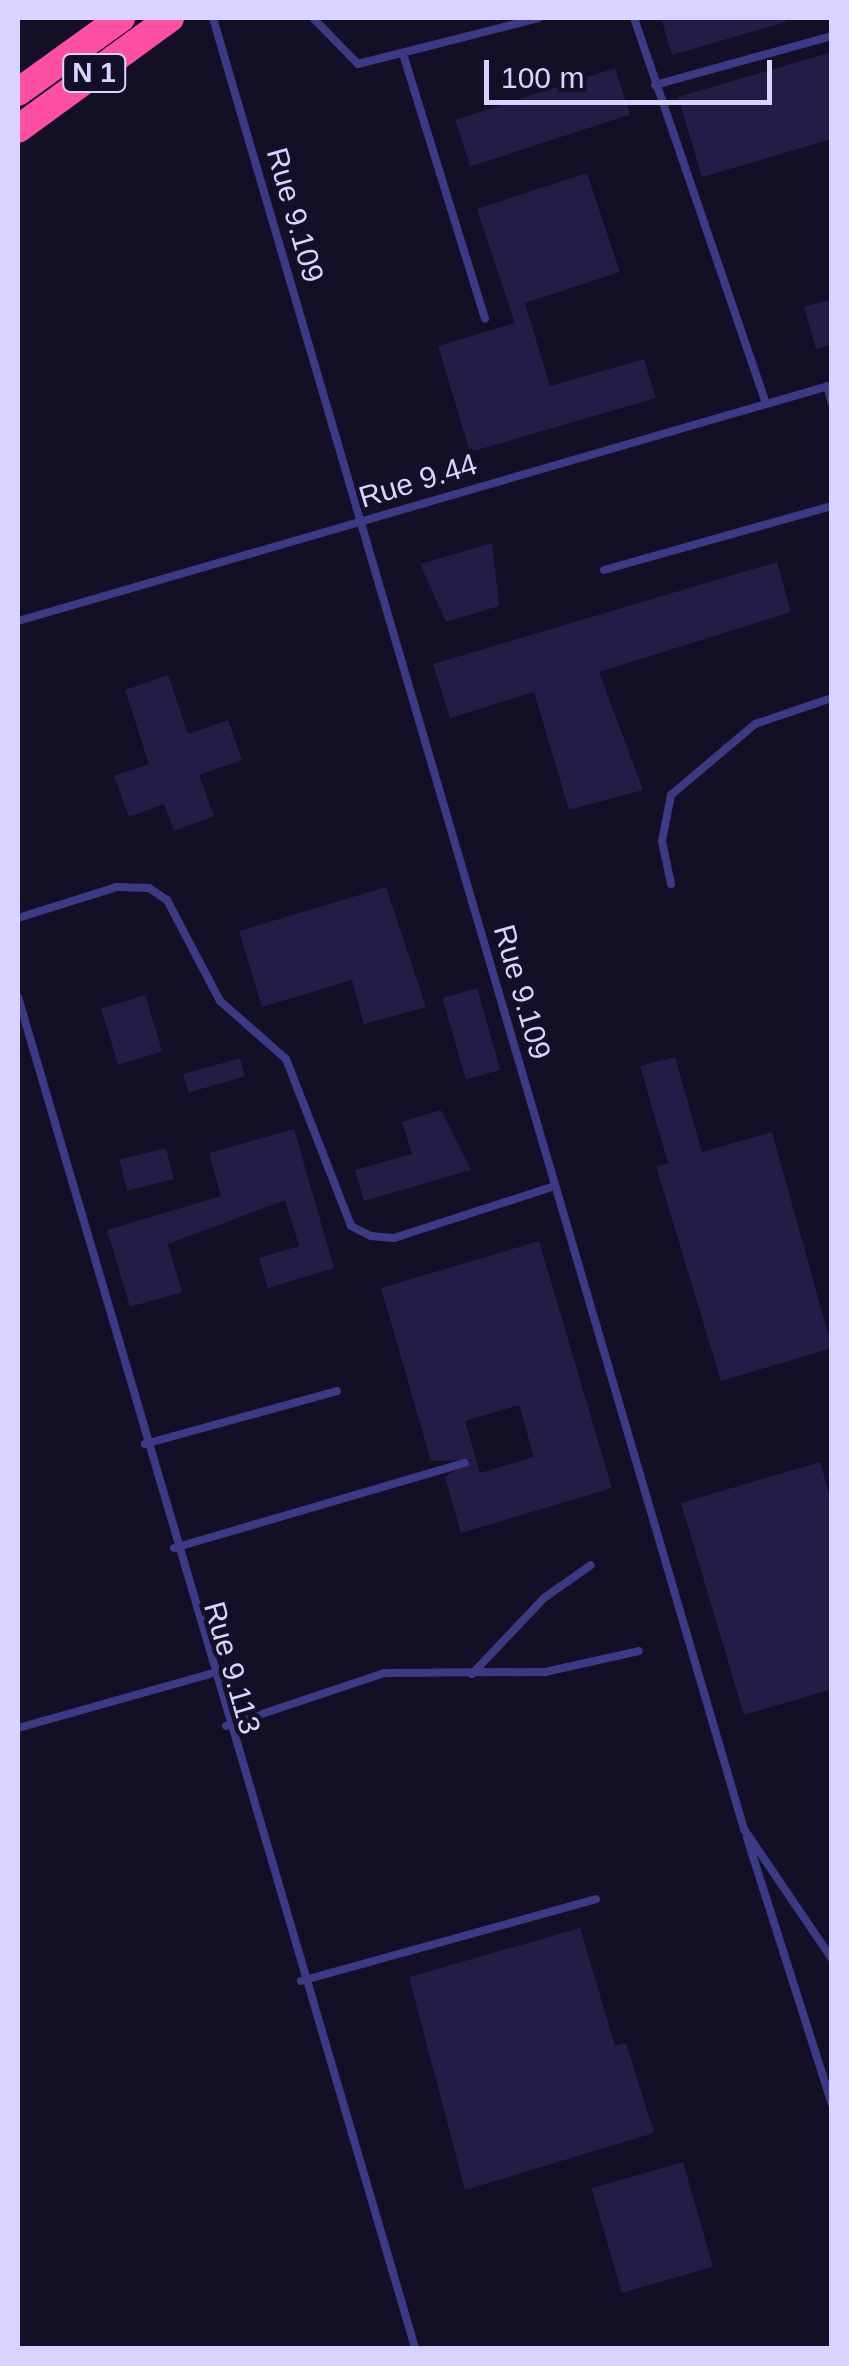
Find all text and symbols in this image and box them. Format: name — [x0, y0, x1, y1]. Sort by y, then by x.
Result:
scale bar — [489, 40, 776, 102]
road number: N 1 — [62, 50, 126, 96]
text: 100 m — [501, 61, 584, 94]
street label: Rue 9.109 — [259, 143, 331, 287]
street label: Rue 9.44 — [355, 446, 481, 516]
street label: Rue 9.109 — [486, 920, 558, 1064]
street label: Rue 9.113 — [196, 1598, 268, 1738]

